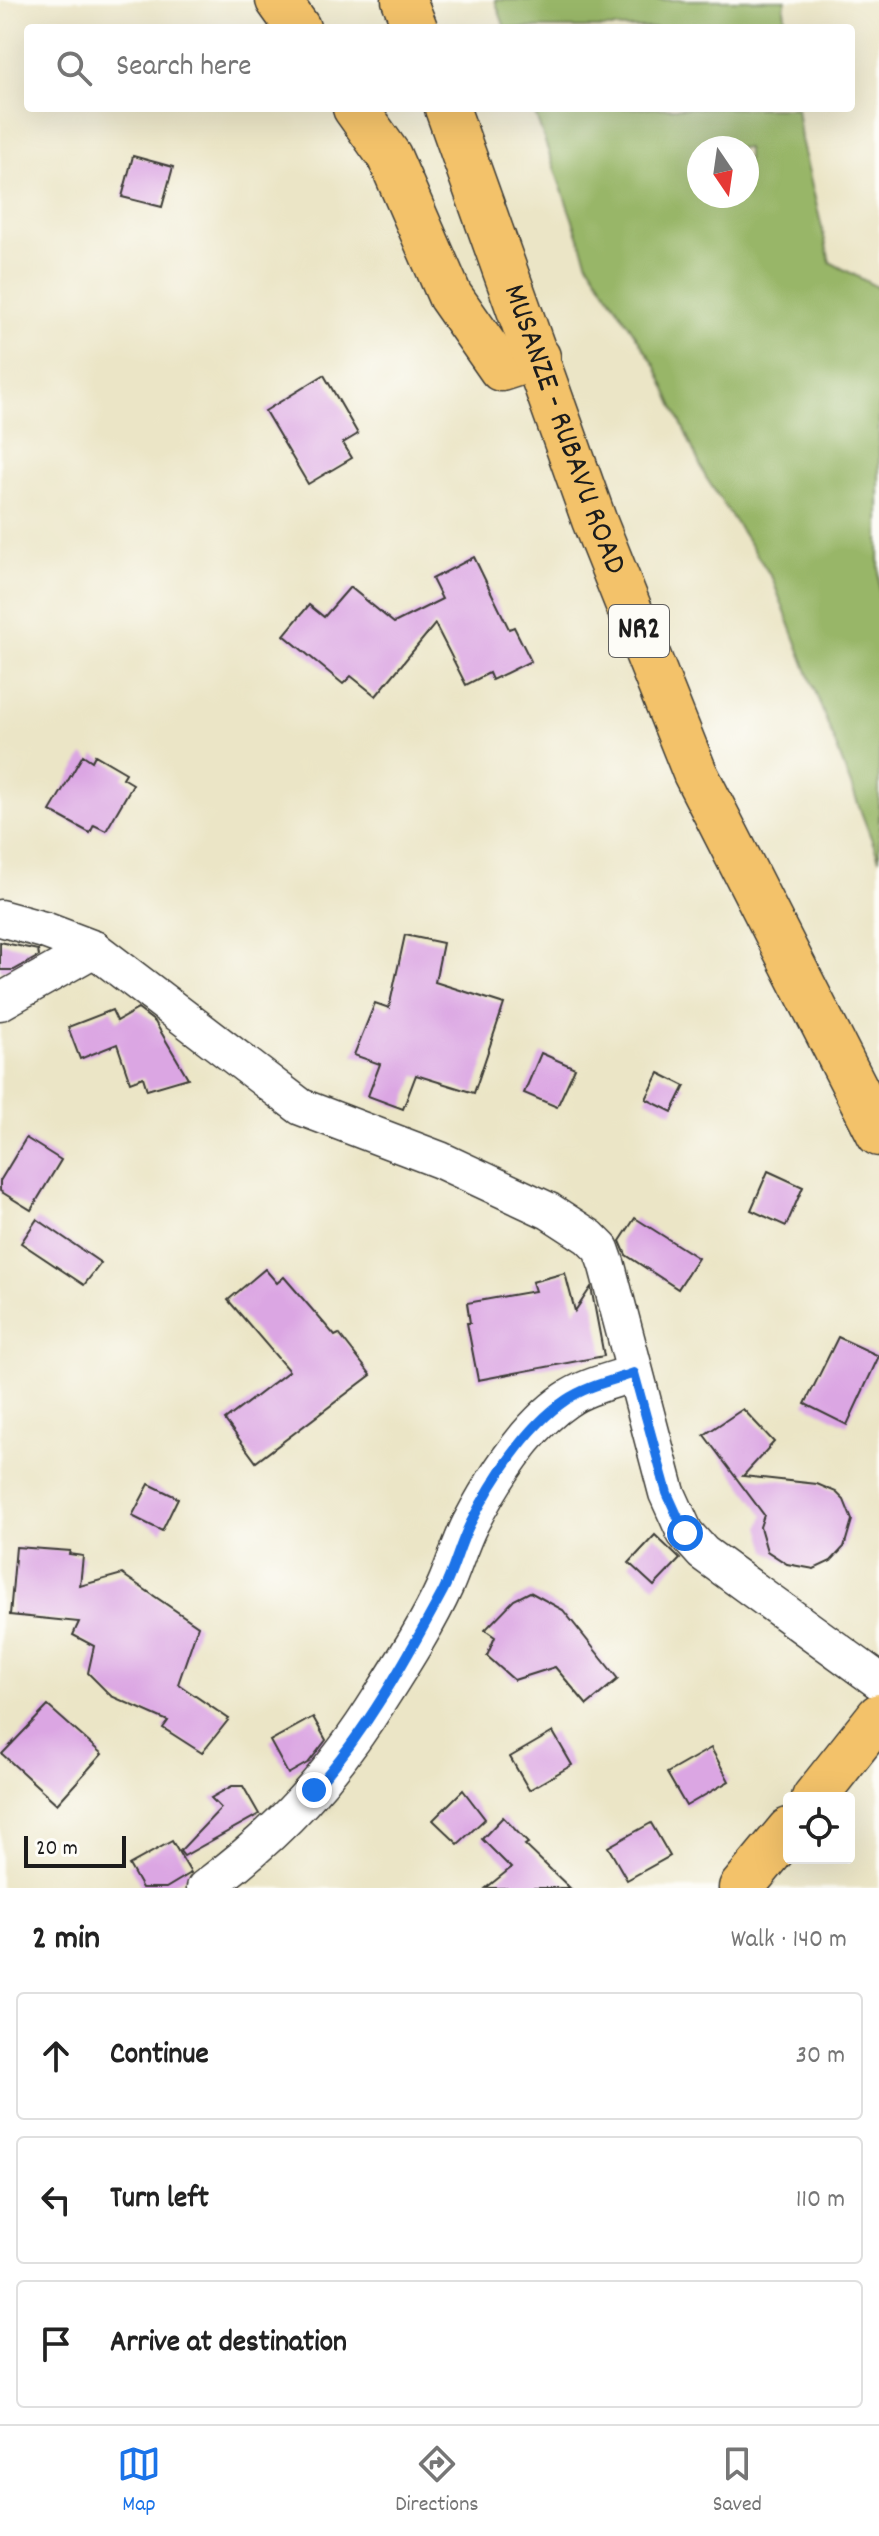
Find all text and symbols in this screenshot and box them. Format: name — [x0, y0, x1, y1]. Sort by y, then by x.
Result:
search box — [24, 24, 855, 112]
icon: search — [52, 46, 96, 90]
text: Search here — [116, 47, 252, 90]
north arrow — [687, 136, 759, 208]
street label: MUSANZE - RUBAVU ROAD — [489, 278, 637, 582]
road number: NR2 — [609, 605, 669, 657]
route start — [667, 1515, 703, 1551]
route end — [296, 1772, 332, 1808]
map controls — [783, 1792, 855, 1864]
button: locate — [783, 1792, 855, 1864]
scale bar — [24, 1832, 126, 1868]
text: 20 m — [36, 1834, 78, 1865]
text: 2 min — [32, 1916, 100, 1965]
text: Walk · 140 m — [731, 1922, 847, 1959]
icon: ahead — [34, 2034, 78, 2078]
text: Continue — [110, 2035, 209, 2078]
text: 30 m — [795, 2038, 845, 2075]
icon: left — [34, 2178, 78, 2222]
text: Turn left — [110, 2179, 209, 2222]
text: 110 m — [796, 2182, 845, 2219]
icon: arrive — [34, 2322, 78, 2366]
text: Arrive at destination — [110, 2323, 347, 2366]
tab: Map — [117, 2442, 161, 2521]
tab: Directions — [395, 2442, 479, 2521]
tab: Saved — [713, 2442, 762, 2521]

